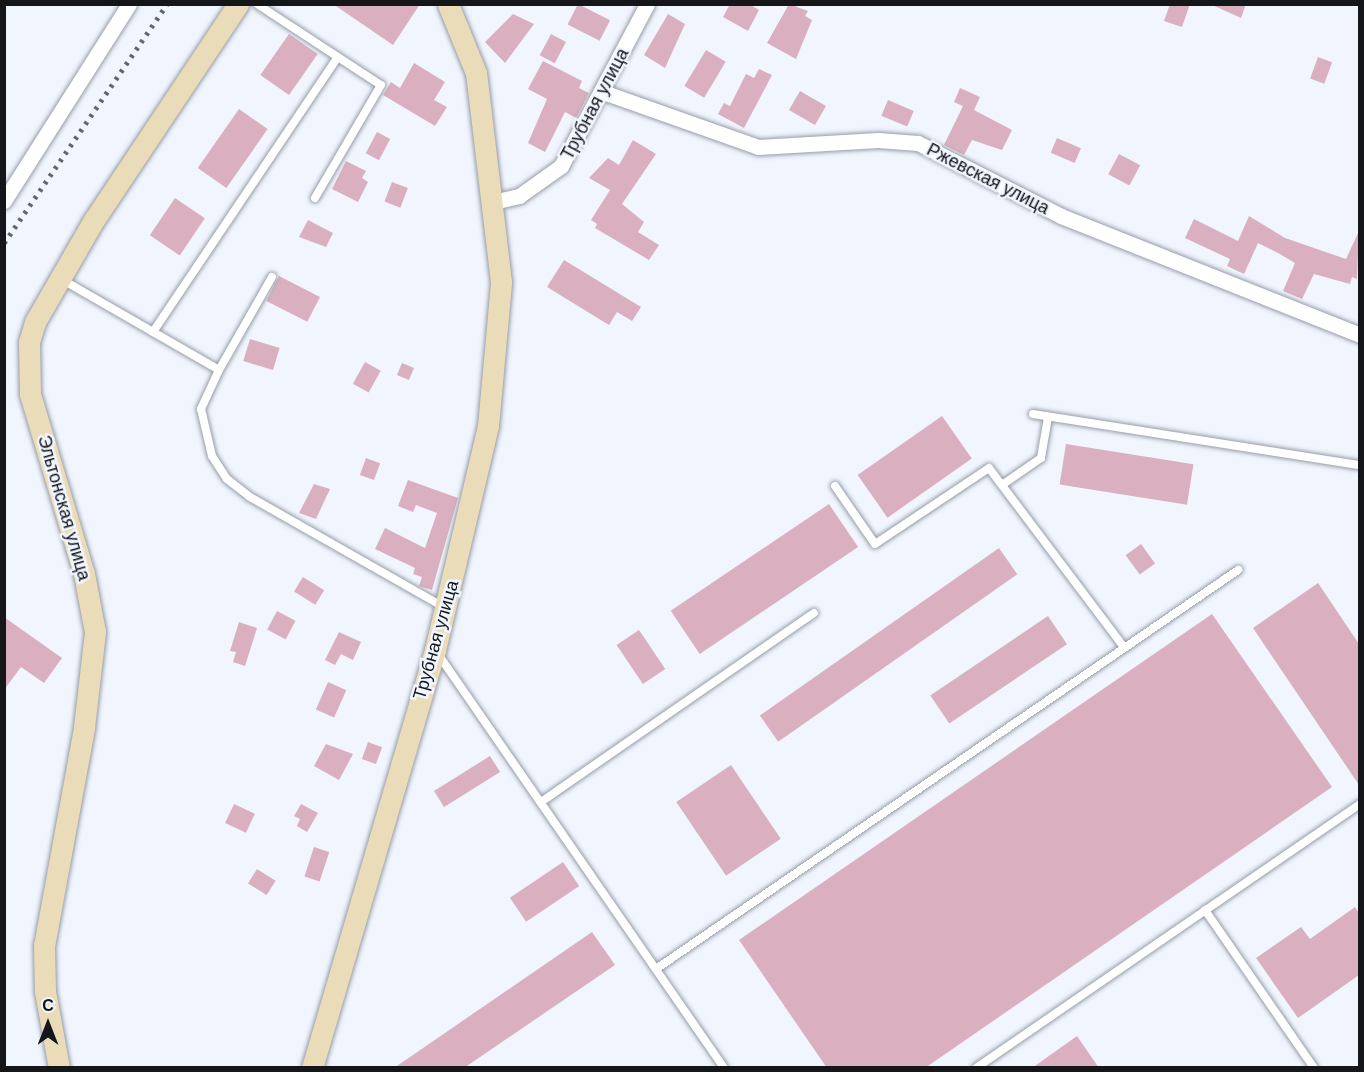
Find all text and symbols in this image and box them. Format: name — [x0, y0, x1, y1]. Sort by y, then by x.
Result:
street label: Трубная улица — [557, 45, 633, 163]
street label: Ржевская улица — [923, 139, 1053, 219]
street label: Эльтонская улица — [33, 433, 95, 583]
street label: Трубная улица — [409, 578, 463, 702]
north arrow — [18, 994, 78, 1054]
text: С — [42, 995, 54, 1016]

